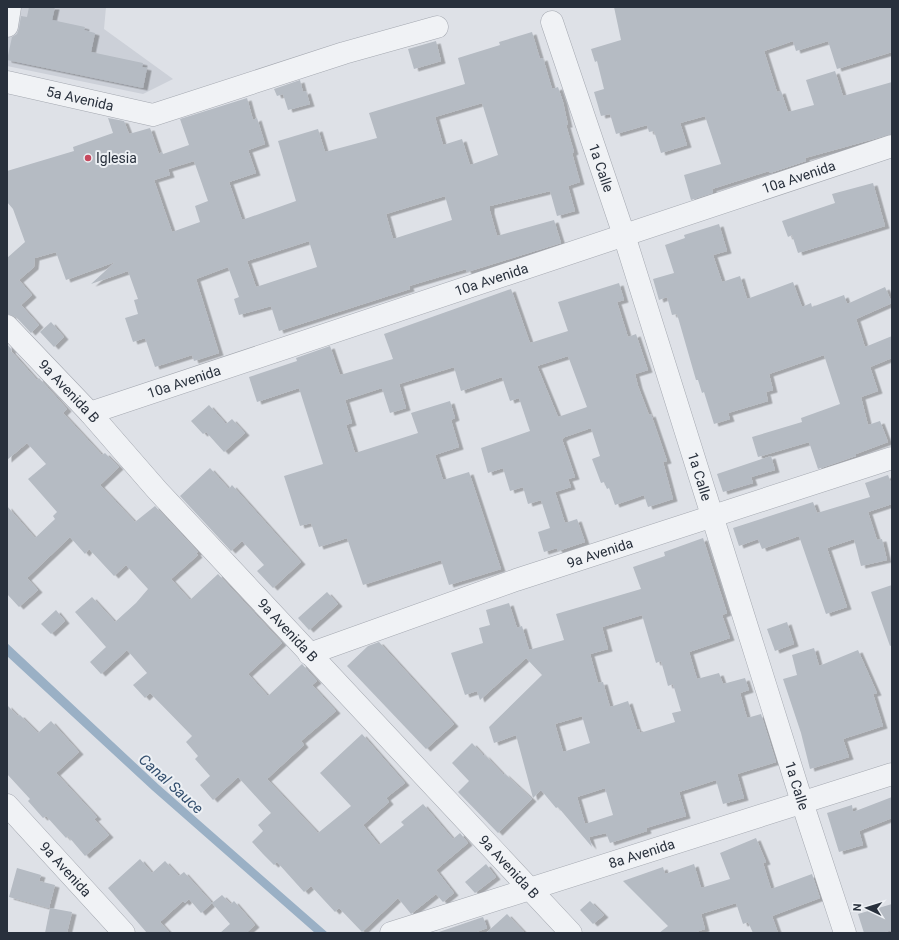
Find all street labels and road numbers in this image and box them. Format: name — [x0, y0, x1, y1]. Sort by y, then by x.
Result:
street label: 5a Avenida — [45, 83, 115, 114]
street label: 1a Calle — [586, 142, 617, 194]
street label: 10a Avenida — [760, 157, 838, 197]
street label: 10a Avenida — [453, 260, 530, 299]
street label: 9a Avenida B — [35, 356, 103, 426]
street label: 10a Avenida — [145, 362, 223, 401]
street label: 1a Calle — [685, 450, 715, 503]
street label: 9a Avenida — [565, 535, 635, 571]
street label: 9a Avenida B — [254, 595, 321, 665]
street label: 1a Calle — [782, 759, 812, 812]
street label: 9a Avenida B — [476, 832, 543, 902]
street label: 8a Avenida — [607, 835, 677, 871]
street label: 9a Avenida — [37, 839, 95, 900]

